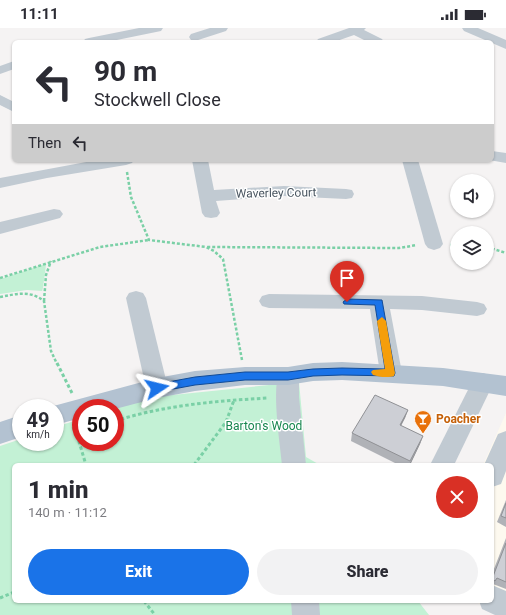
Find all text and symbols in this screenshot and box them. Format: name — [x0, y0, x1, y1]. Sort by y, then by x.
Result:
text: 11:11 — [20, 5, 59, 23]
text: 90 m — [94, 55, 157, 88]
icon: left — [28, 56, 80, 108]
text: Stockwell Close — [94, 89, 221, 110]
icon: left — [69, 132, 91, 154]
text: Then — [28, 134, 61, 152]
map controls — [450, 174, 494, 270]
button: sound — [450, 174, 494, 218]
street label: Waverley Court — [236, 185, 316, 201]
button: layers — [450, 226, 494, 270]
pin — [330, 261, 364, 302]
icon: arrive — [336, 267, 358, 289]
position arrow — [136, 367, 178, 409]
speed limit sign: 50 — [72, 399, 124, 451]
text: 49 — [27, 408, 49, 432]
bar icon: Poacher — [413, 409, 433, 434]
place label: Poacher — [436, 412, 481, 426]
park label: Barton's Wood — [226, 419, 302, 433]
text: km/h — [26, 429, 50, 440]
text: 1 min — [28, 476, 89, 504]
button: close — [436, 476, 478, 518]
text: 140 m · 11:12 — [28, 505, 107, 520]
button: Exit — [28, 549, 249, 595]
button: Share — [257, 549, 478, 595]

